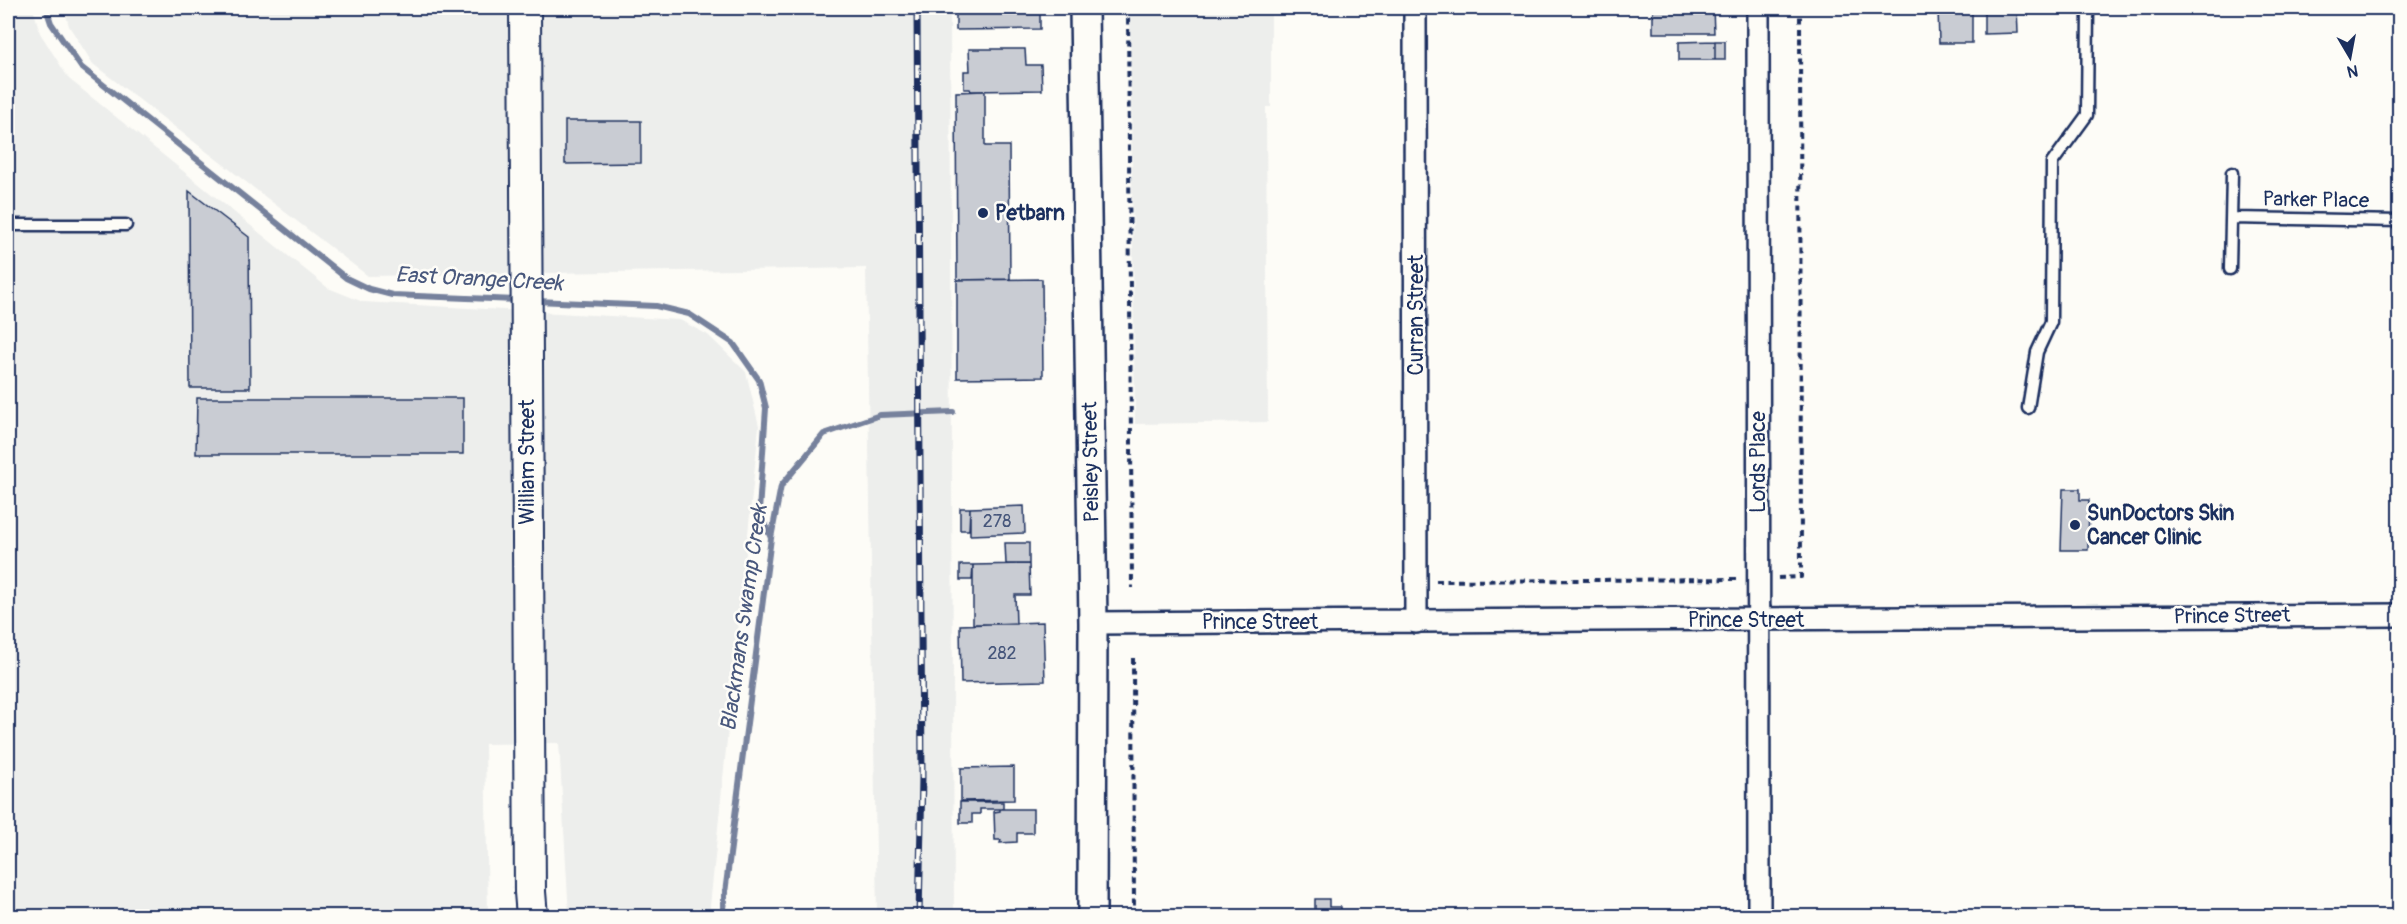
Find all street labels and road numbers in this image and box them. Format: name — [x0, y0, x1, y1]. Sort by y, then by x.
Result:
street label: Parker Place — [2262, 186, 2370, 214]
street label: Curran Street — [1403, 254, 1430, 376]
street label: William Street — [514, 399, 541, 525]
street label: Peisley Street — [1076, 401, 1106, 523]
street label: Lords Place — [1745, 410, 1772, 513]
street label: Prince Street — [2173, 601, 2291, 631]
street label: Prince Street — [1688, 607, 1805, 634]
street label: Prince Street — [1202, 609, 1319, 636]

